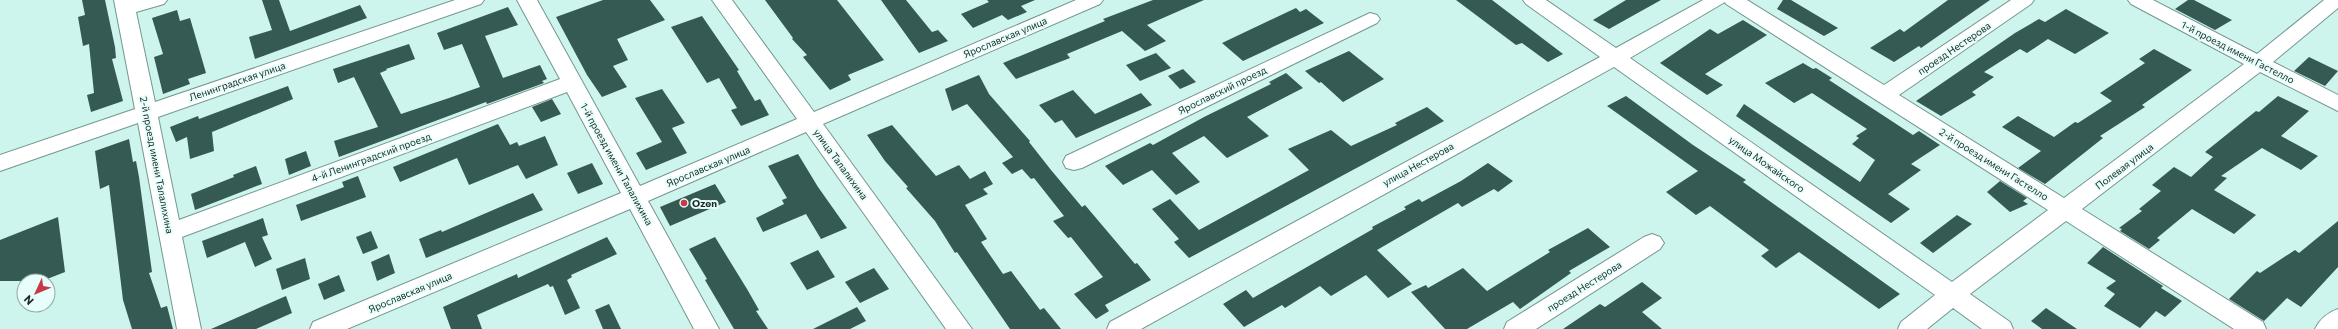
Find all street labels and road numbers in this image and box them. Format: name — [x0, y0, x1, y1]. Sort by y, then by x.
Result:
street label: Ярославская улица — [961, 14, 1049, 60]
street label: 1-й проезд имени Гастелло — [2179, 18, 2297, 86]
street label: проезд Нестерова — [1915, 19, 1993, 77]
street label: Ленинградская улица — [187, 59, 287, 103]
street label: Ярославский проезд — [1176, 63, 1268, 117]
street label: 2-й проезд имени Талалихина — [138, 95, 176, 235]
street label: 1-й проезд имени Талалихина — [578, 101, 656, 227]
street label: 2-й проезд имени Гастелло — [1937, 125, 2051, 203]
street label: улица Талалихина — [811, 126, 871, 202]
street label: 4-й Ленинградский проезд — [310, 130, 432, 184]
street label: улица Можайского — [1727, 133, 1807, 195]
street label: улица Нестерова — [1380, 140, 1456, 188]
street label: Полевая улица — [2093, 140, 2155, 192]
street label: Ярославская улица — [664, 143, 752, 189]
street label: проезд Нестерова — [1545, 258, 1623, 314]
street label: Ярославская улица — [366, 269, 454, 315]

